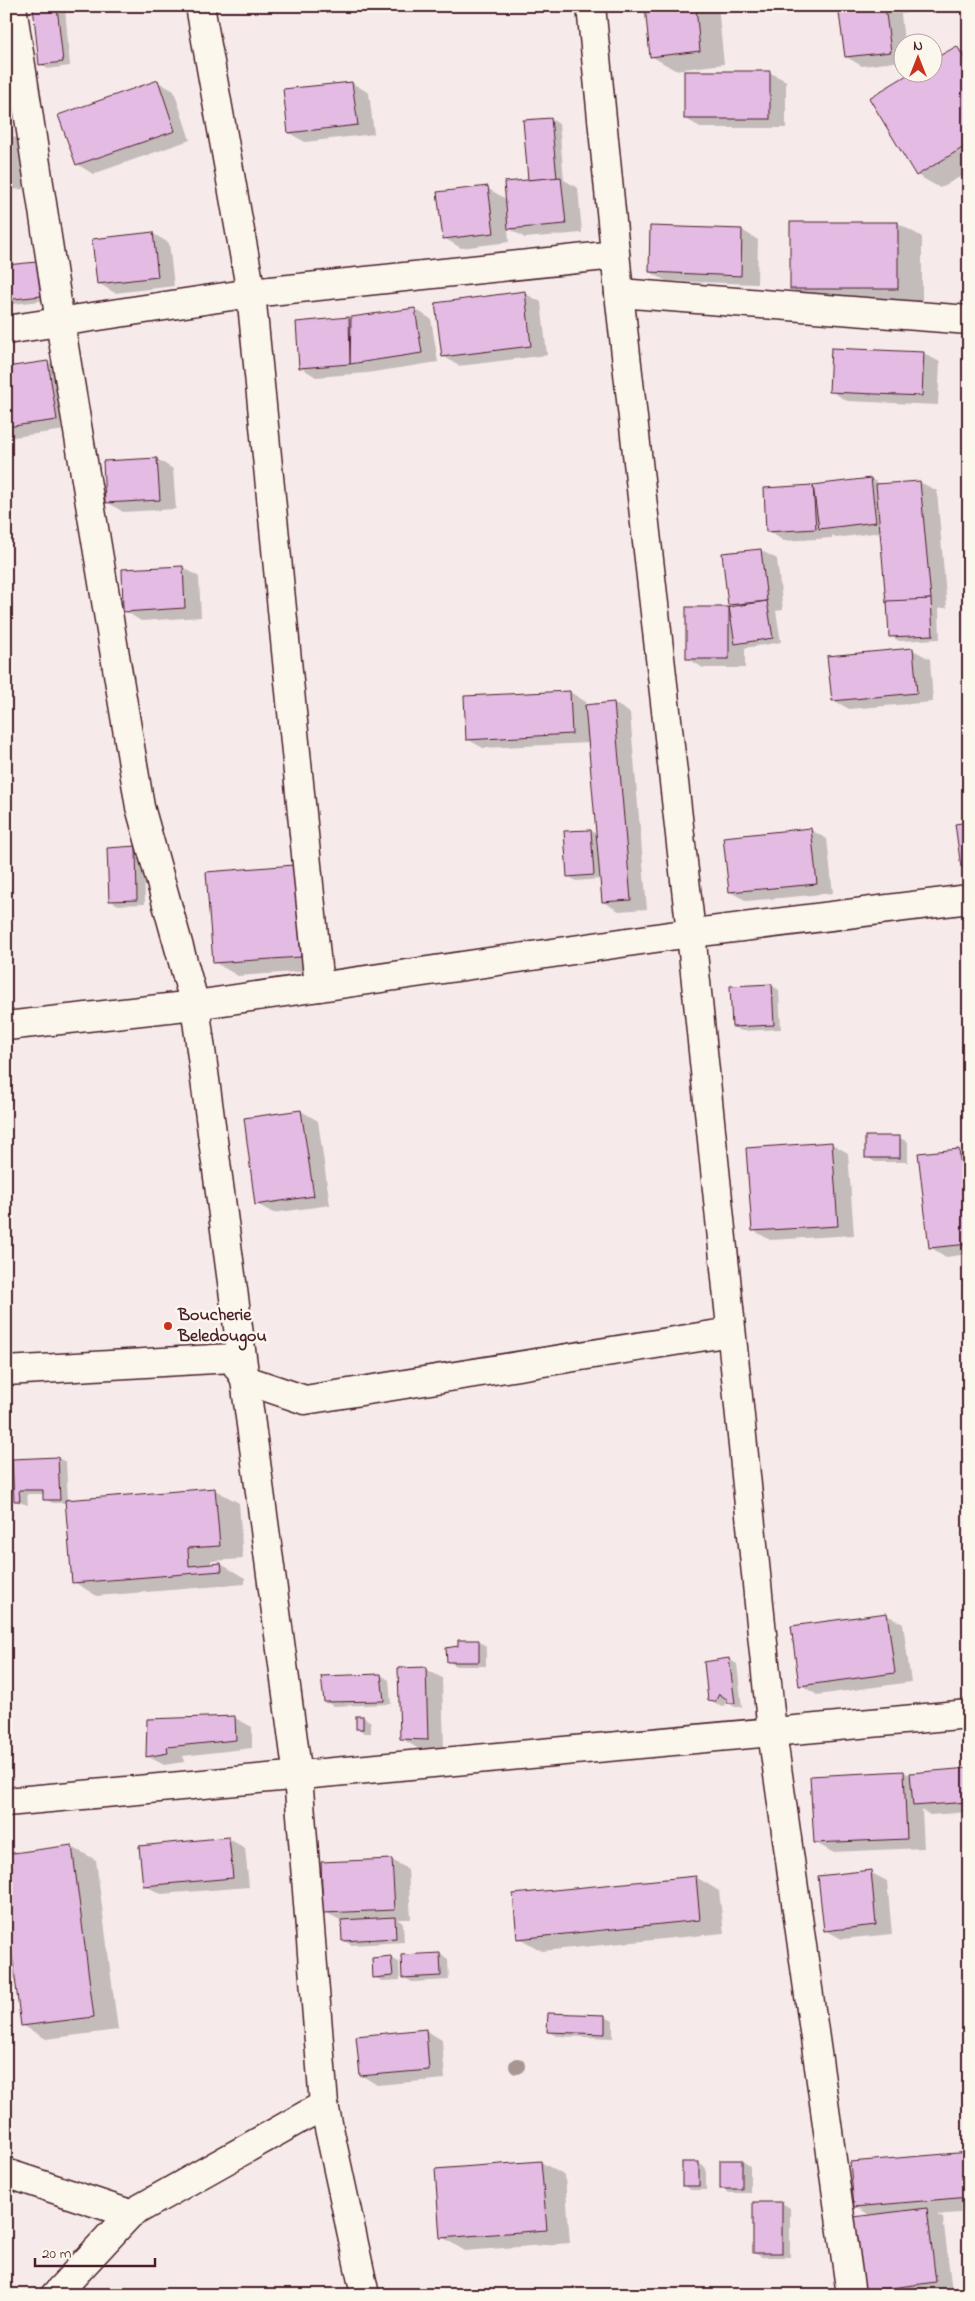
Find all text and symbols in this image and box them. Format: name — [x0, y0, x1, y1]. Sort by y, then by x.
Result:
north arrow — [892, 32, 942, 82]
text: N — [913, 36, 923, 57]
place label: Boucherie Beledougou — [177, 1303, 267, 1351]
marker: Boucherie Beledougou — [162, 1320, 174, 1332]
scale bar — [35, 2236, 155, 2268]
text: 20 m — [42, 2243, 72, 2265]

